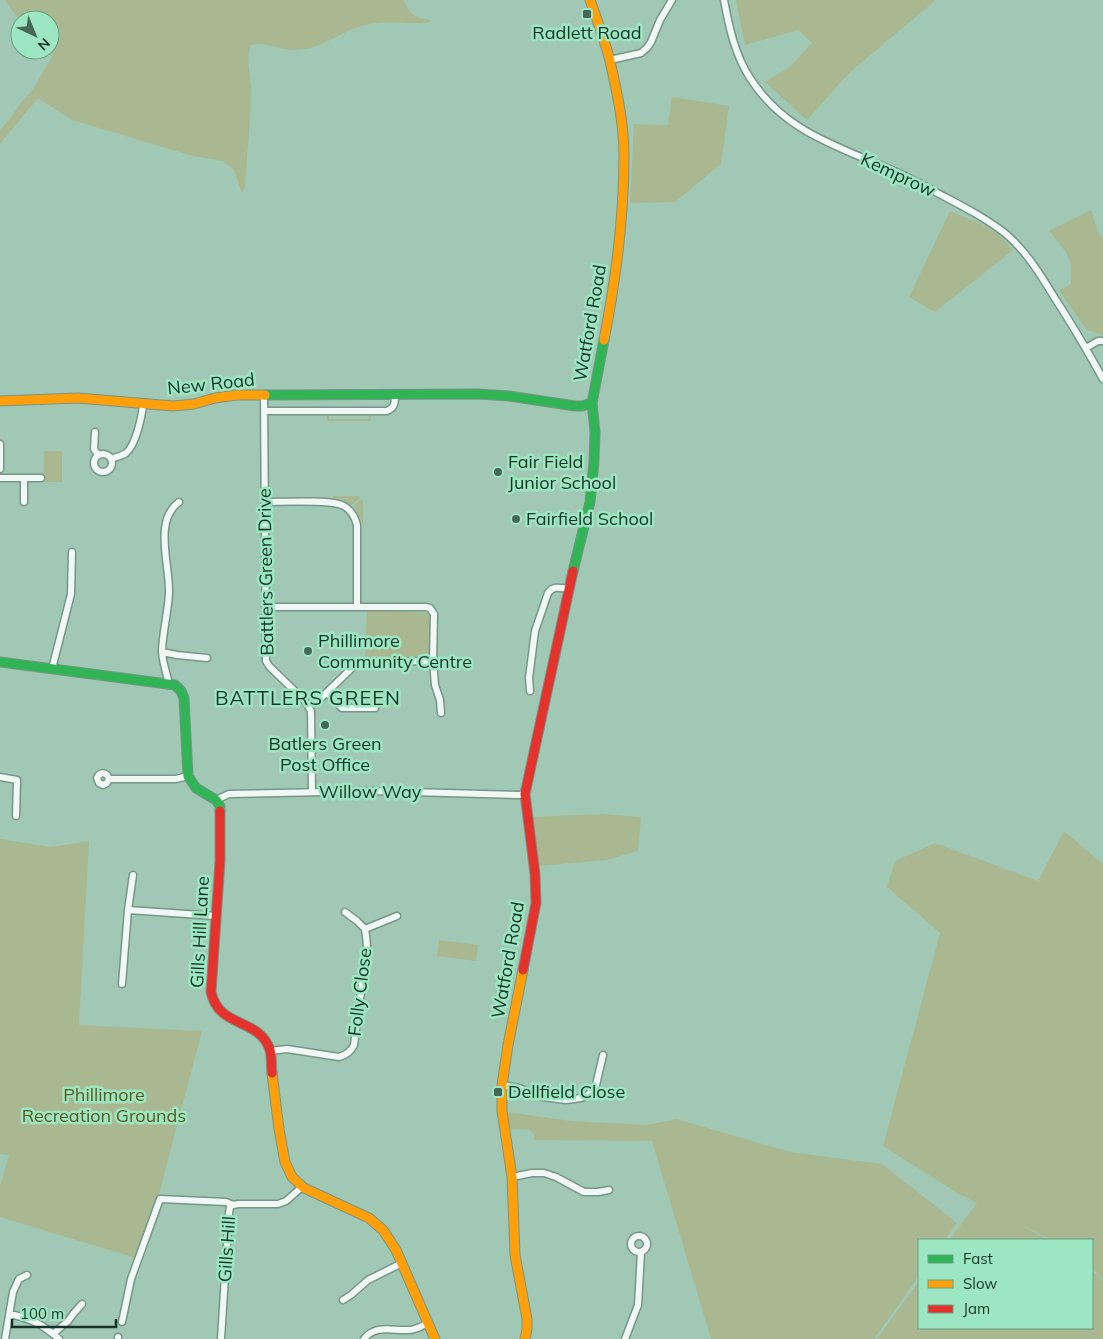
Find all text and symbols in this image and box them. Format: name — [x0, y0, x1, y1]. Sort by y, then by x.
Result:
marker: Radlett Road — [581, 8, 593, 20]
north arrow — [10, 10, 60, 60]
place label: Radlett Road — [532, 21, 642, 44]
text: N — [34, 34, 54, 54]
street label: Kemprow — [857, 147, 940, 202]
street label: Watford Road — [568, 263, 611, 383]
street label: New Road — [166, 367, 256, 400]
place label: Fair Field Junior School — [508, 450, 616, 494]
marker: Fair Field Junior School — [492, 466, 504, 478]
street label: Battlers Green Drive — [253, 488, 278, 656]
place label: Fairfield School — [526, 507, 653, 530]
marker: Fairfield School — [510, 513, 522, 525]
place label: Phillimore Community Centre — [318, 629, 472, 673]
marker: Phillimore Community Centre — [302, 645, 314, 657]
district label: BATTLERS GREEN — [215, 685, 401, 710]
marker: Batlers Green Post Office — [319, 719, 331, 731]
place label: Batlers Green Post Office — [268, 732, 382, 776]
street label: Willow Way — [319, 780, 422, 803]
street label: Gills Hill Lane — [185, 875, 214, 988]
street label: Watford Road — [486, 900, 529, 1020]
street label: Folly Close — [343, 947, 376, 1037]
place label: Dellfield Close — [508, 1080, 625, 1103]
park label: Phillimore Recreation Grounds — [22, 1083, 186, 1127]
marker: Dellfield Close — [492, 1086, 504, 1098]
street label: Gills Hill — [213, 1215, 240, 1283]
legend — [918, 1239, 1093, 1329]
text: Fast — [963, 1249, 993, 1268]
text: Slow — [963, 1274, 997, 1293]
scale bar — [12, 1296, 116, 1328]
text: Jam — [963, 1299, 990, 1318]
text: 100 m — [20, 1304, 64, 1323]

